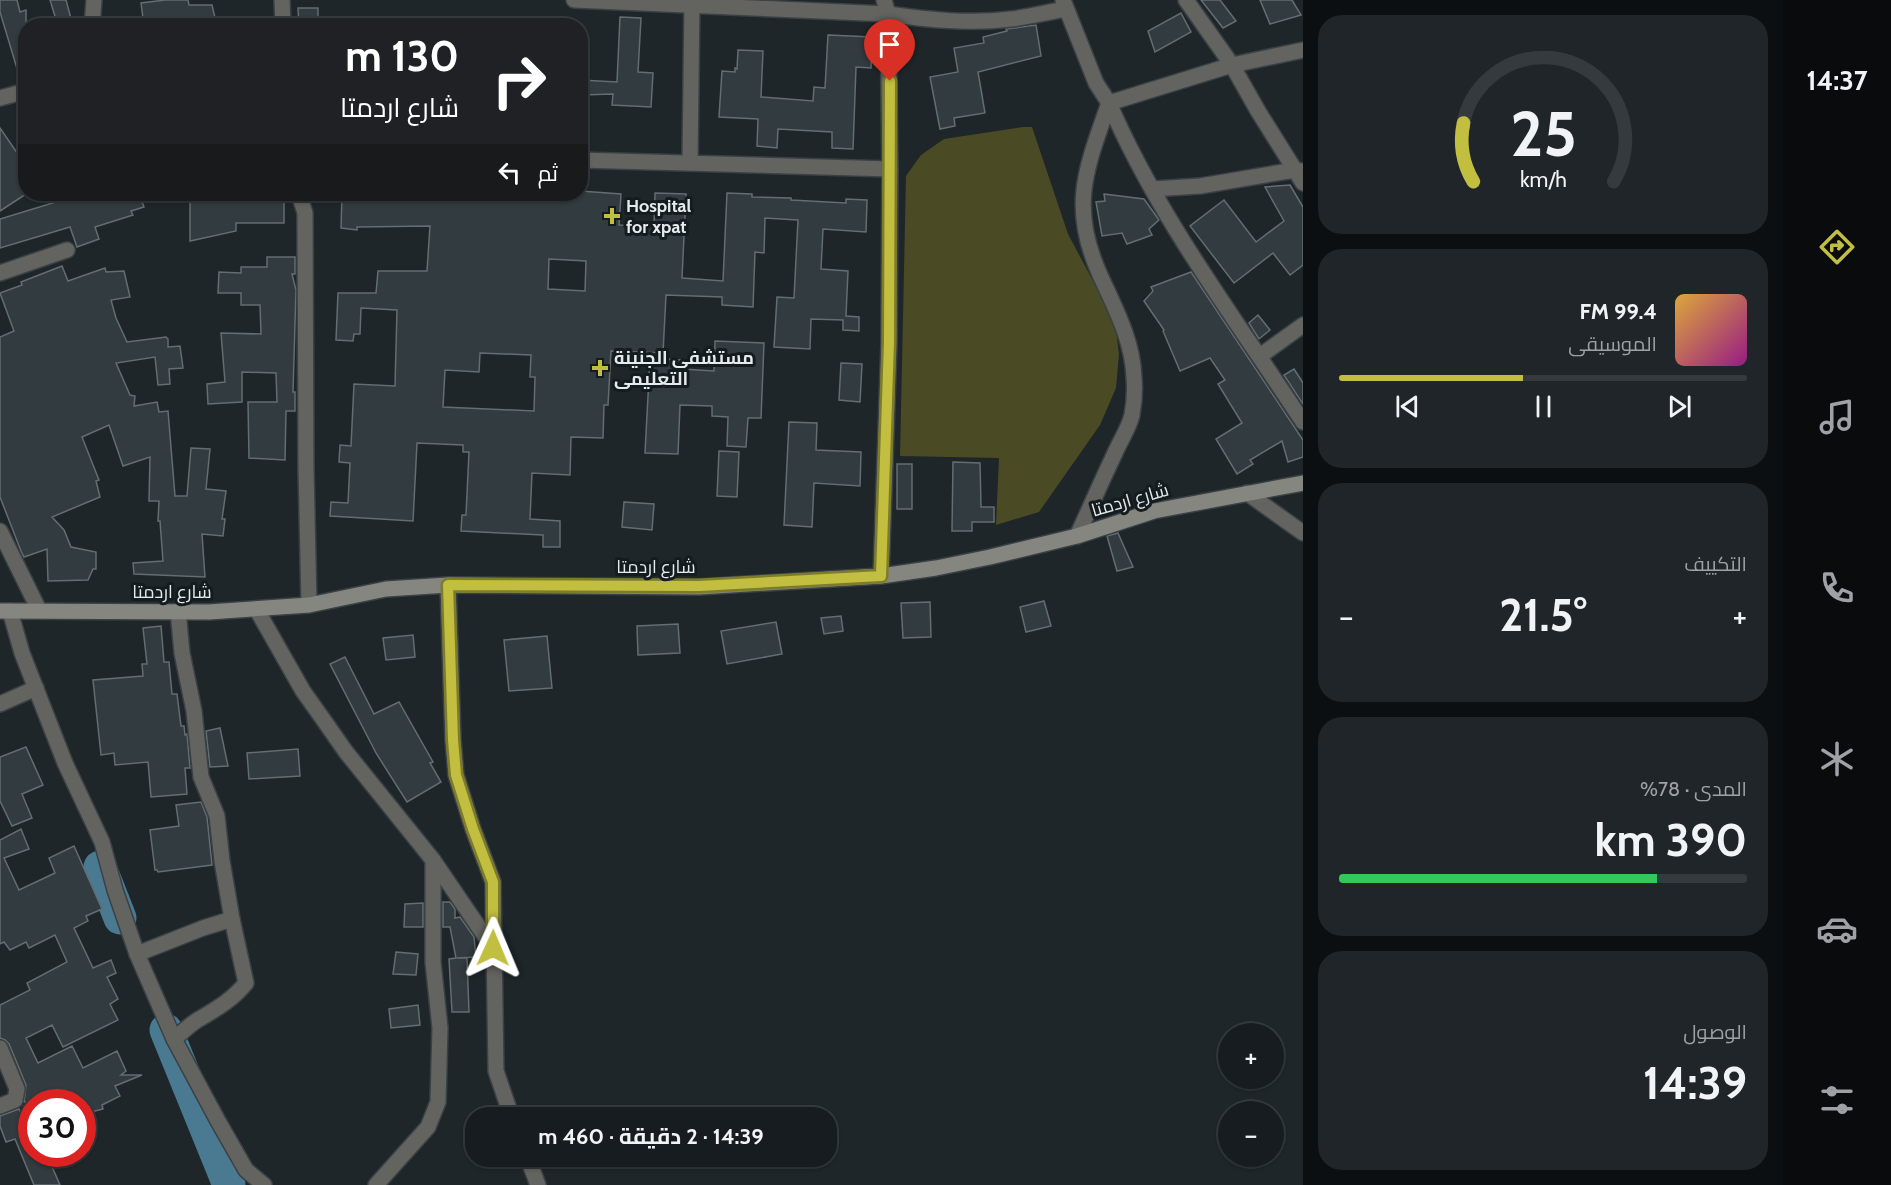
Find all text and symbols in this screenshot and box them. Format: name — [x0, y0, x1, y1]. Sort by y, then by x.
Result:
pin — [864, 19, 915, 81]
icon: arrive — [873, 28, 906, 61]
text: 130 m — [345, 30, 459, 82]
icon: right — [480, 42, 558, 120]
text: 14:37 — [1806, 64, 1868, 97]
text: شارع اردمتا — [340, 91, 459, 124]
text: 25 — [1510, 96, 1576, 172]
icon: left — [493, 156, 526, 189]
text: ثم — [538, 160, 558, 187]
text: km/h — [1520, 166, 1566, 192]
place label: Hospital for xpat — [626, 195, 692, 238]
marker: Hospital for xpat — [603, 207, 621, 225]
icon: directions — [1816, 226, 1858, 268]
text: 99.4 FM — [1580, 298, 1657, 325]
text: الموسيقى — [1568, 332, 1657, 356]
place label: مستشفي الجنينة التعليمى — [614, 347, 754, 390]
marker: مستشفي الجنينة التعليمى — [591, 359, 609, 377]
icon: previous — [1391, 390, 1424, 423]
icon: pause — [1527, 390, 1560, 423]
icon: next — [1663, 390, 1696, 423]
icon: music — [1816, 396, 1858, 438]
street label: شارع اردمتا — [1089, 478, 1171, 522]
text: التكييف — [1684, 552, 1747, 576]
street label: شارع اردمتا — [616, 556, 696, 579]
icon: phone — [1816, 567, 1858, 609]
street label: شارع اردمتا — [132, 581, 212, 604]
text: 21.5° — [1499, 588, 1587, 642]
text: − — [1339, 596, 1354, 636]
text: + — [1732, 596, 1747, 636]
icon: climate — [1816, 738, 1858, 780]
text: المدى · 78% — [1640, 777, 1747, 801]
text: 390 km — [1595, 813, 1747, 867]
icon: car — [1816, 908, 1858, 950]
position arrow — [461, 916, 525, 980]
text: الوصول — [1683, 1020, 1747, 1044]
map controls — [1218, 1023, 1284, 1167]
button: + — [1218, 1023, 1284, 1089]
text: 14:39 — [1643, 1056, 1747, 1110]
icon: filters — [1816, 1079, 1858, 1121]
speed limit sign: 30 — [18, 1089, 96, 1167]
button: − — [1218, 1101, 1284, 1167]
text: 14:39 · 2 دقيقة · 460 m — [538, 1123, 764, 1150]

